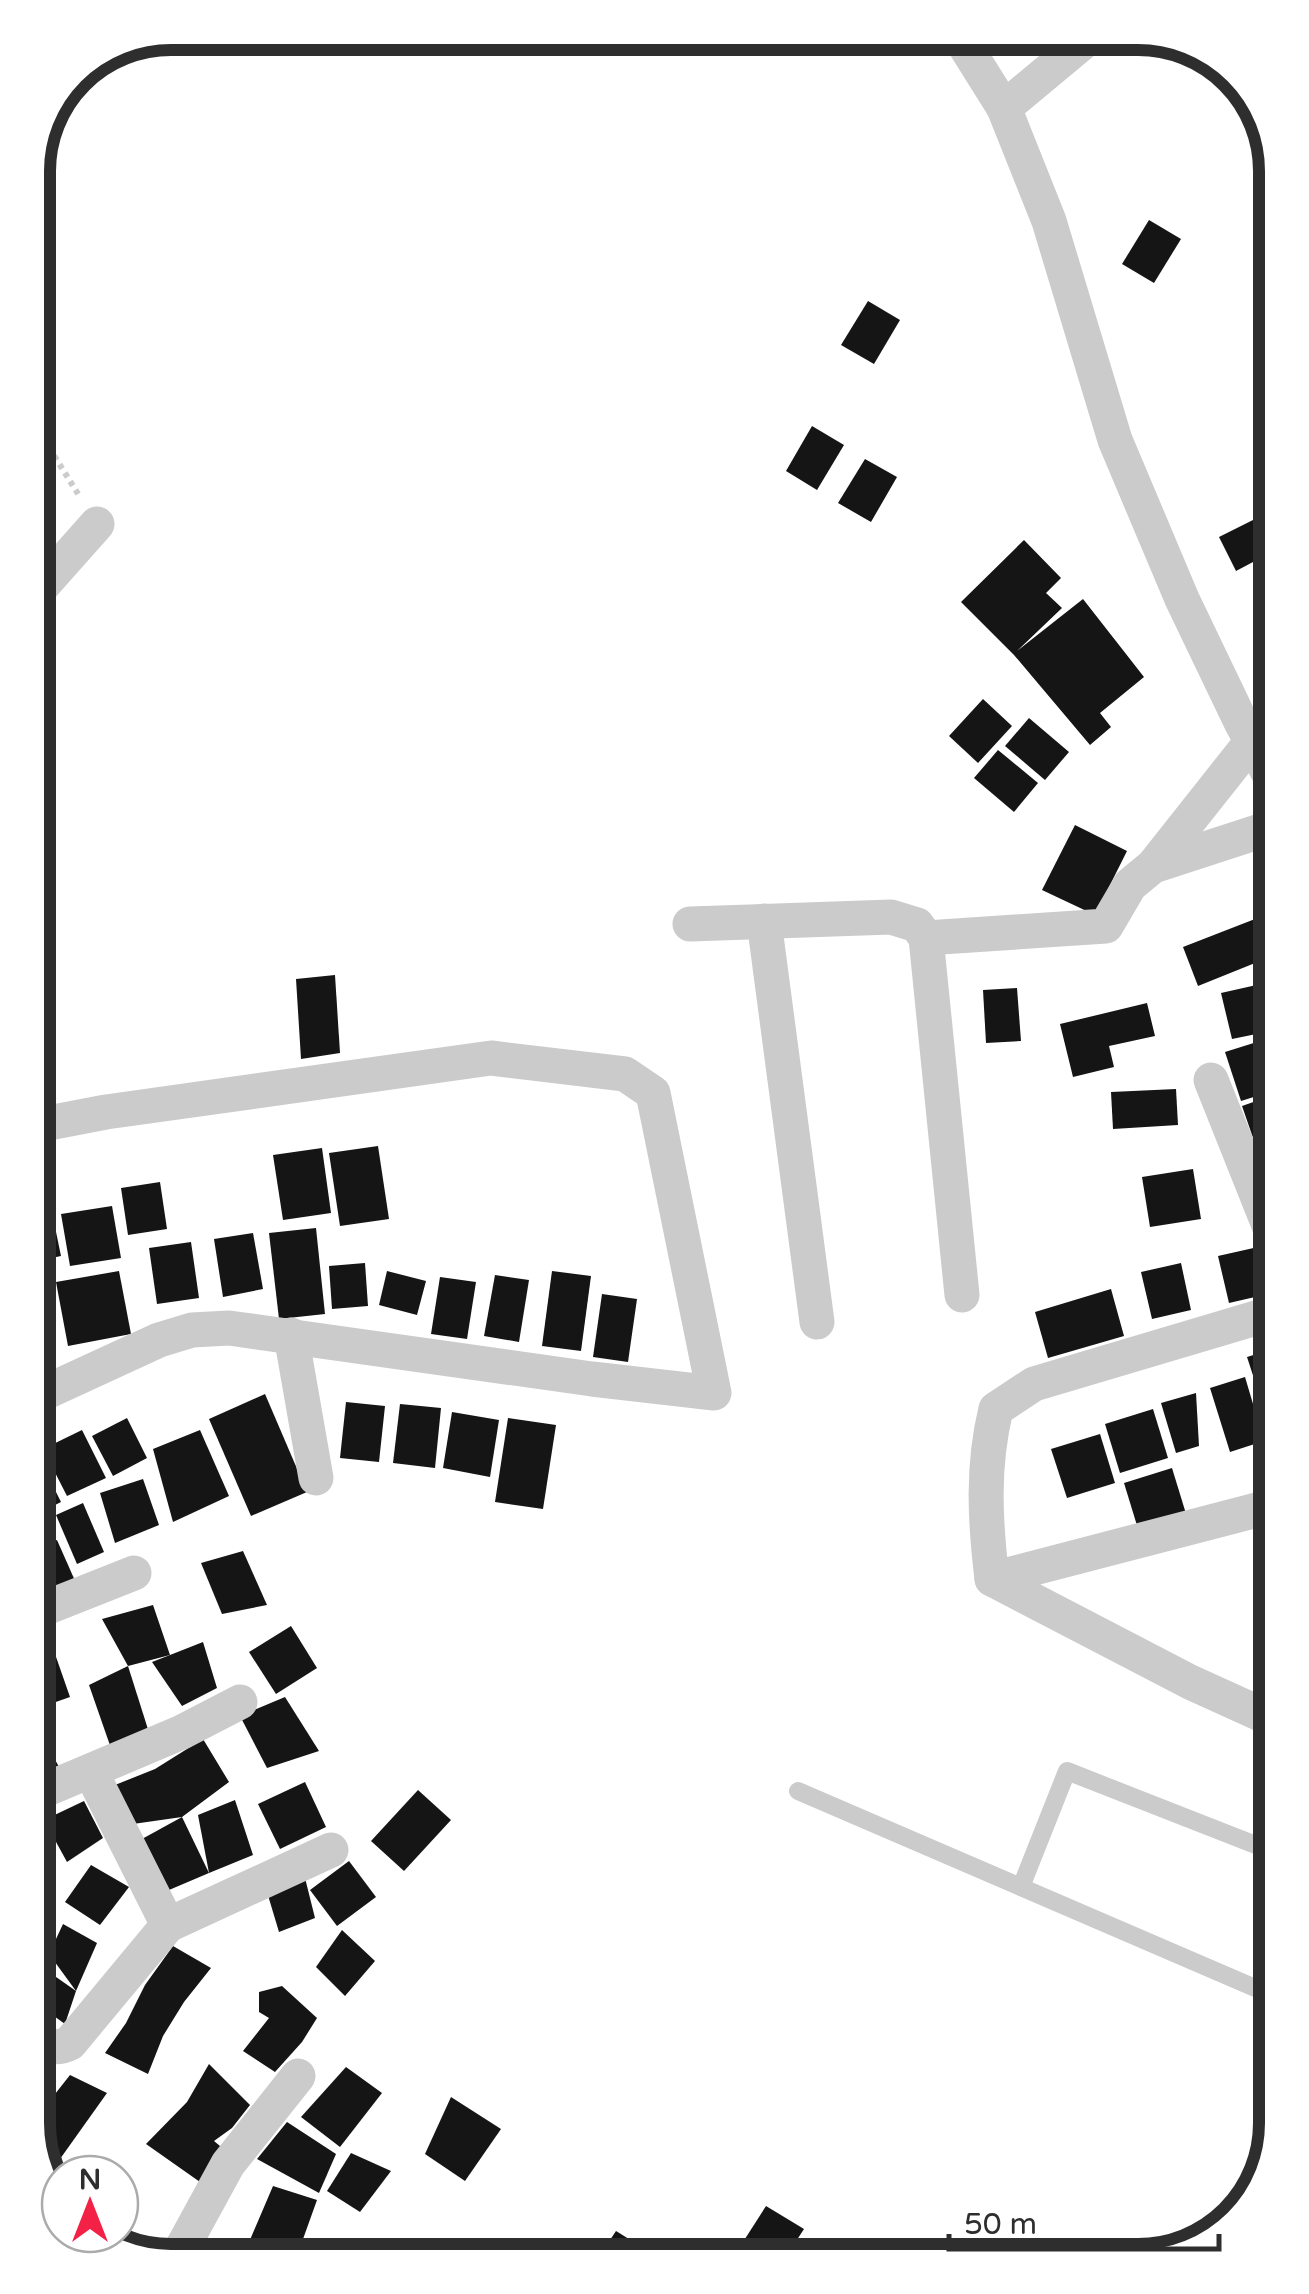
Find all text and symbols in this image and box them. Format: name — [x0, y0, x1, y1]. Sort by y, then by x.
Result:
north arrow — [40, 2154, 140, 2254]
text: N — [79, 2163, 101, 2197]
scale bar — [949, 2189, 1219, 2251]
text: 50 m — [964, 2206, 1037, 2243]

